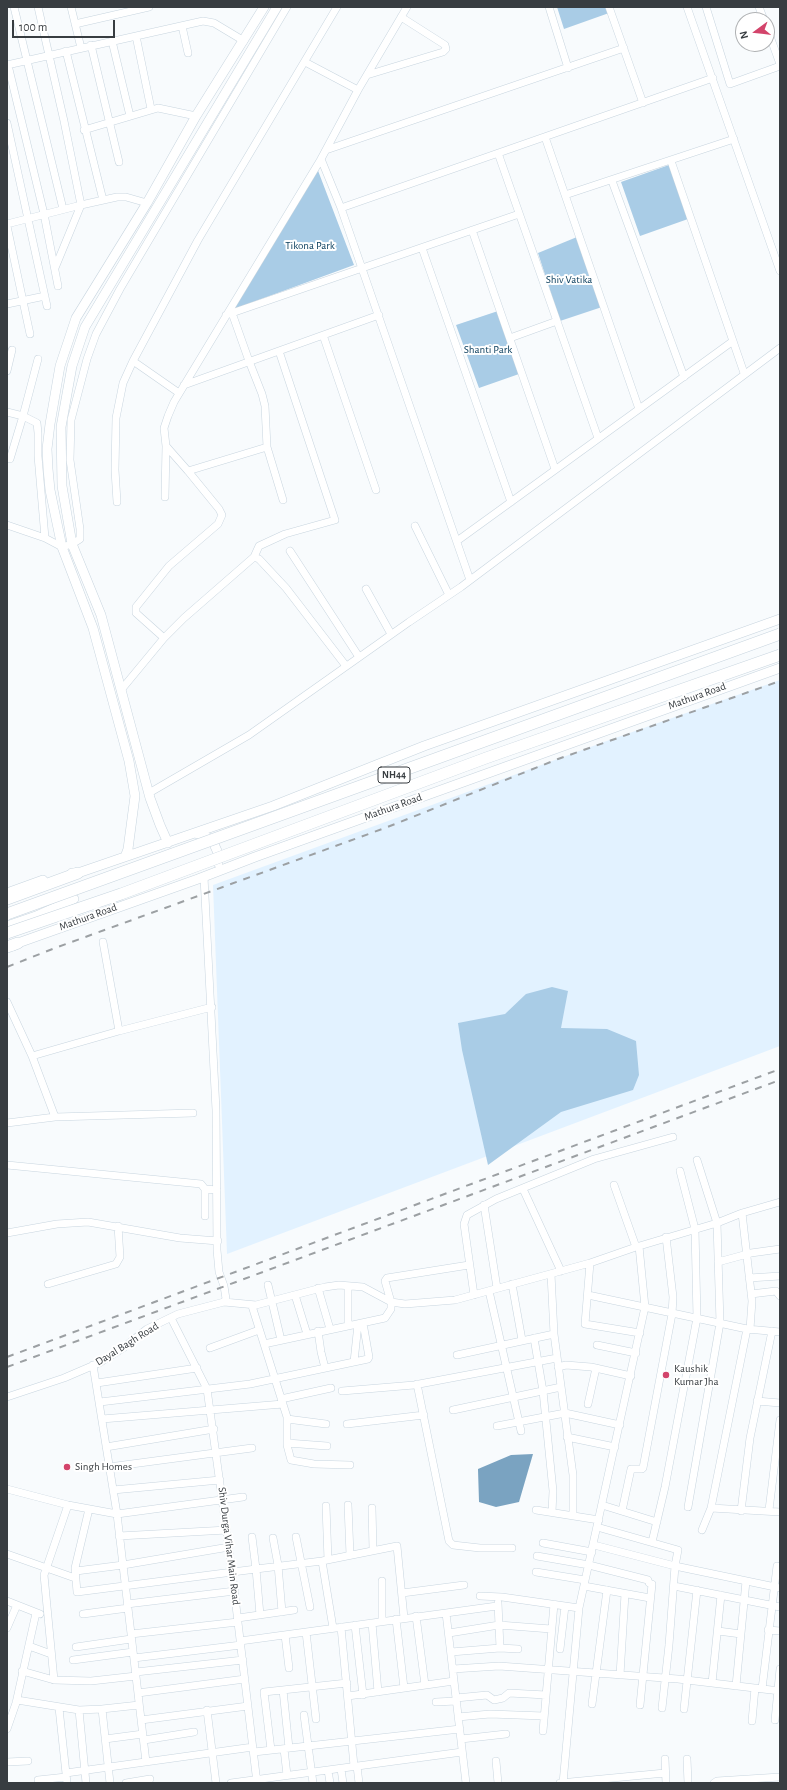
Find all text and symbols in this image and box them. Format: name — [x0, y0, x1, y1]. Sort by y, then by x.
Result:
scale bar — [14, 12, 117, 38]
north arrow — [735, 12, 775, 52]
text: 100 m — [19, 21, 47, 33]
text: N — [738, 30, 750, 40]
park label: Tikona Park — [285, 239, 335, 253]
park label: Shiv Vatika — [546, 273, 592, 287]
park label: Shanti Park — [464, 343, 512, 357]
street label: Mathura Road — [666, 679, 728, 713]
road number: NH44 — [378, 767, 410, 783]
street label: Mathura Road — [362, 790, 424, 824]
street label: Mathura Road — [57, 900, 119, 934]
street label: Dayal Bagh Road — [93, 1319, 161, 1369]
place label: Kaushik Kumar Jha — [674, 1362, 719, 1388]
marker: Kaushik Kumar Jha — [661, 1370, 671, 1380]
place label: Singh Homes — [75, 1460, 132, 1474]
marker: Singh Homes — [62, 1462, 72, 1472]
street label: Shiv Durga Vihar Main Road — [215, 1486, 243, 1606]

